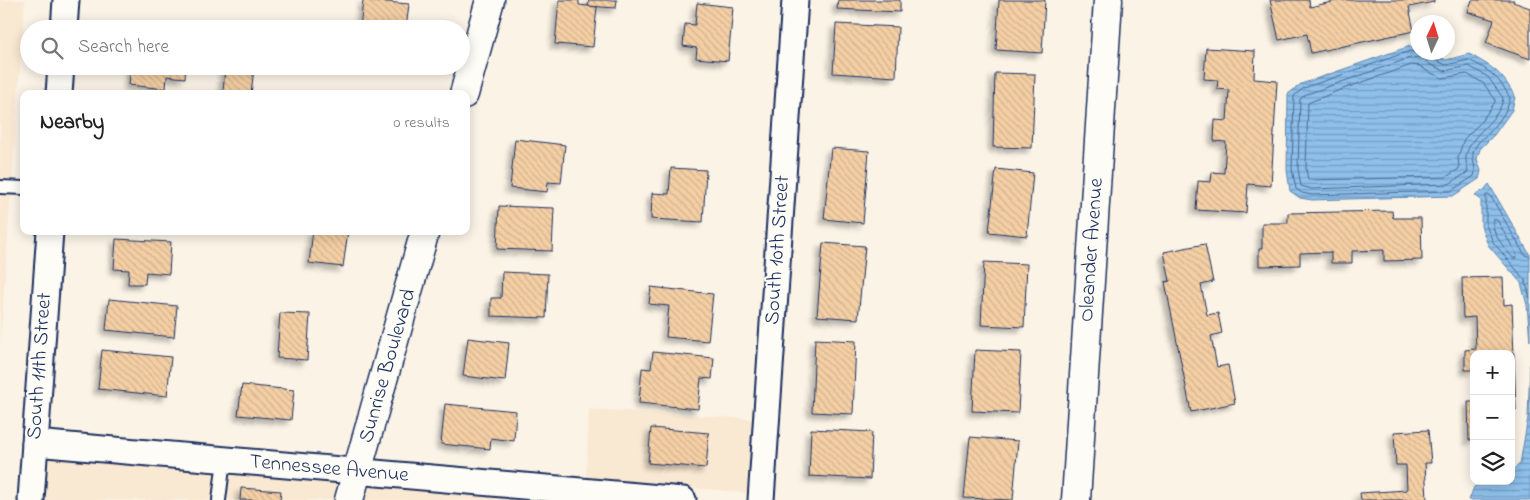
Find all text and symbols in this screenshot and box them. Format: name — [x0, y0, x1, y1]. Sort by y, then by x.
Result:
north arrow — [1410, 15, 1455, 60]
search box — [20, 20, 470, 75]
icon: search — [38, 34, 66, 62]
text: Search here — [78, 34, 169, 61]
text: Nearby — [40, 108, 104, 138]
text: 0 results — [394, 111, 450, 135]
street label: South 10th Street — [758, 174, 798, 326]
street label: Oleander Avenue — [1072, 176, 1112, 323]
street label: Sunrise Boulevard — [352, 285, 424, 447]
street label: South 11th Street — [20, 292, 60, 440]
map controls — [1470, 350, 1515, 485]
button: + — [1470, 350, 1515, 395]
button: − — [1470, 395, 1515, 440]
button: layers — [1470, 440, 1515, 485]
street label: Tennessee Avenue — [248, 447, 410, 491]

